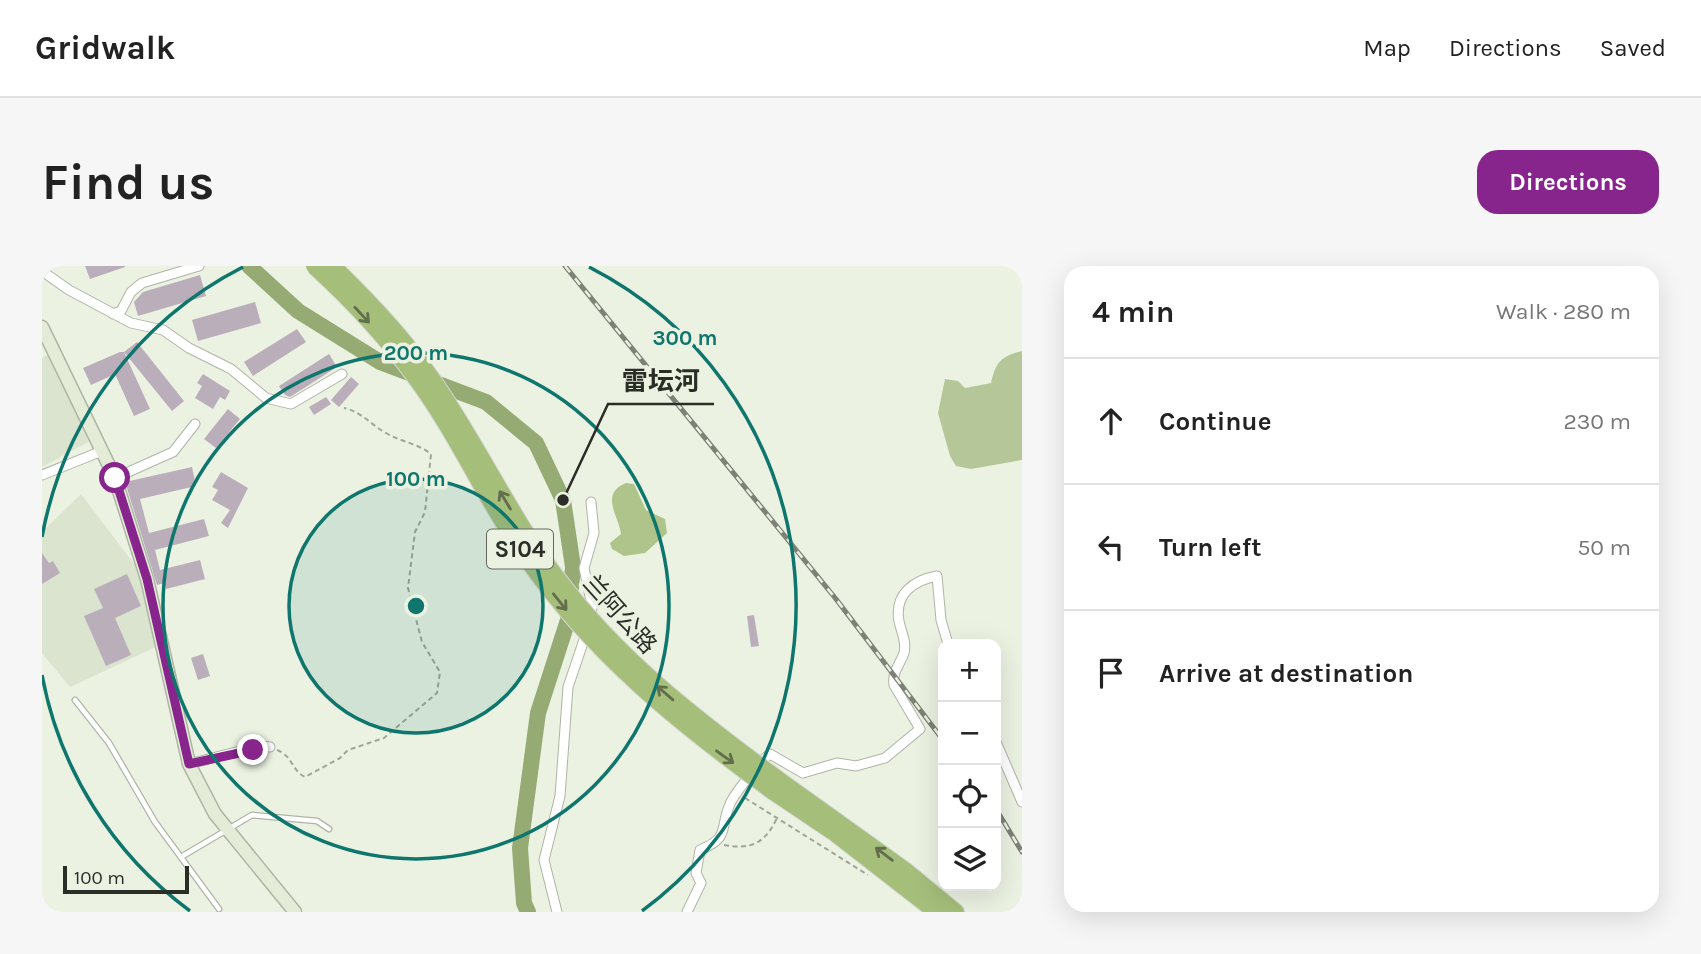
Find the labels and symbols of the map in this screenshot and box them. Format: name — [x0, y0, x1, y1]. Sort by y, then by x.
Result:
one-way arrow — [353, 306, 370, 323]
text: 300 m — [653, 326, 717, 350]
text: 200 m — [384, 341, 448, 365]
callout: 雷坛河 — [608, 357, 714, 404]
text: 雷坛河 — [622, 366, 700, 397]
route start — [99, 462, 130, 493]
text: 100 m — [386, 467, 446, 491]
one-way arrow — [497, 490, 511, 510]
road number: S104 — [487, 530, 553, 568]
street label: 兰阿公路 — [577, 569, 663, 659]
one-way arrow — [552, 593, 567, 611]
centre of rings — [404, 594, 428, 618]
one-way arrow — [656, 685, 674, 701]
route end — [237, 734, 268, 765]
one-way arrow — [715, 750, 734, 764]
one-way arrow — [875, 847, 894, 861]
scale bar — [63, 863, 189, 895]

